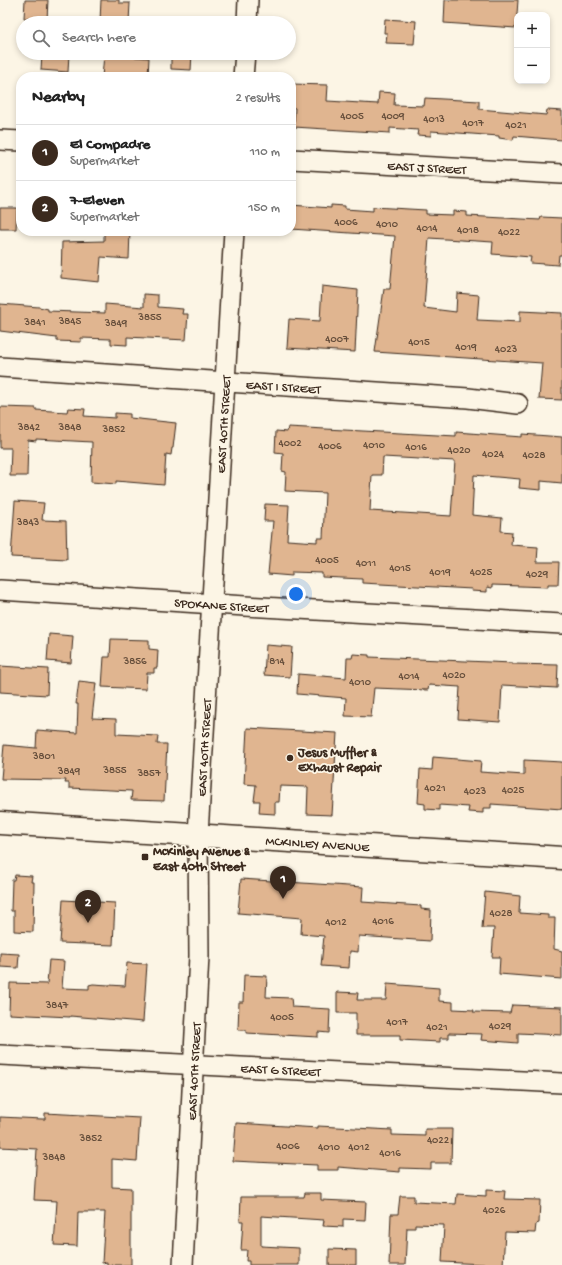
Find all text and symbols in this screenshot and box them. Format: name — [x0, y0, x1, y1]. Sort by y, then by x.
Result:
map controls — [514, 12, 550, 84]
button: + — [514, 12, 550, 48]
search box — [16, 16, 296, 60]
icon: search — [30, 27, 52, 49]
text: Search here — [62, 29, 136, 47]
button: − — [514, 48, 550, 84]
text: Nearby — [32, 88, 85, 108]
text: 2 results — [235, 91, 280, 106]
house number: 4005 — [340, 111, 364, 123]
house number: 4009 — [381, 111, 405, 123]
house number: 4013 — [423, 114, 445, 126]
house number: 4017 — [462, 118, 484, 130]
house number: 4021 — [505, 120, 527, 132]
text: El Compadre — [70, 136, 150, 154]
text: 1 — [42, 145, 48, 160]
text: 110 m — [250, 145, 280, 160]
text: Supermarket — [70, 154, 139, 169]
street label: EAST J STREET — [387, 159, 467, 179]
text: 7-Eleven — [70, 192, 124, 210]
text: 2 — [42, 201, 48, 216]
text: 150 m — [248, 201, 280, 216]
text: Supermarket — [70, 210, 139, 225]
house number: 4006 — [334, 217, 358, 229]
house number: 4010 — [376, 219, 398, 231]
house number: 4014 — [416, 223, 438, 235]
house number: 4018 — [457, 225, 479, 237]
house number: 4022 — [498, 227, 521, 239]
house number: 3855 — [137, 312, 162, 324]
house number: 3845 — [58, 316, 82, 328]
house number: 3841 — [23, 317, 46, 329]
house number: 3849 — [104, 318, 128, 330]
house number: 4007 — [325, 334, 349, 346]
house number: 4015 — [408, 337, 430, 349]
house number: 4019 — [455, 342, 477, 354]
house number: 4023 — [495, 344, 518, 356]
street label: EAST 40TH STREET — [215, 374, 235, 474]
street label: EAST I STREET — [245, 378, 322, 398]
house number: 3842 — [17, 422, 41, 434]
house number: 3848 — [58, 422, 81, 434]
house number: 3852 — [102, 424, 126, 436]
house number: 4002 — [278, 438, 302, 450]
house number: 4010 — [363, 440, 385, 452]
house number: 4006 — [318, 441, 342, 453]
house number: 4016 — [405, 442, 427, 454]
house number: 4020 — [447, 445, 471, 457]
house number: 4024 — [482, 449, 505, 461]
house number: 4028 — [523, 450, 545, 462]
house number: 3843 — [16, 517, 40, 529]
house number: 4005 — [315, 555, 339, 567]
house number: 4011 — [356, 558, 376, 570]
house number: 4015 — [389, 563, 411, 575]
house number: 4019 — [429, 567, 451, 579]
house number: 4025 — [470, 567, 493, 579]
house number: 4029 — [526, 569, 549, 581]
your location — [286, 584, 306, 604]
street label: SPOKANE STREET — [174, 596, 270, 617]
house number: 3856 — [122, 656, 147, 668]
house number: 814 — [269, 656, 286, 668]
house number: 4020 — [442, 670, 466, 682]
house number: 4014 — [398, 671, 420, 683]
house number: 4010 — [349, 677, 371, 689]
street label: EAST 40TH STREET — [195, 697, 216, 797]
place label: Jesus Muffler & Exhaust Repair — [297, 745, 382, 777]
house number: 3801 — [32, 751, 55, 763]
marker: Jesus Muffler & Exhaust Repair — [285, 753, 295, 763]
house number: 3855 — [102, 765, 127, 777]
house number: 3849 — [57, 766, 81, 778]
house number: 3857 — [136, 768, 161, 780]
house number: 4021 — [424, 783, 446, 795]
house number: 4025 — [502, 785, 525, 797]
house number: 4023 — [464, 786, 487, 798]
street label: MCKINLEY AVENUE — [265, 835, 370, 856]
place label: McKinley Avenue & East 40th Street — [153, 845, 251, 875]
marker: McKinley Avenue & East 40th Street — [140, 852, 150, 862]
pin: 1 — [270, 866, 296, 899]
pin: 2 — [75, 890, 101, 923]
house number: 4028 — [490, 908, 512, 920]
house number: 4016 — [372, 916, 394, 928]
house number: 4012 — [325, 917, 347, 929]
house number: 3847 — [45, 1000, 69, 1012]
house number: 4005 — [270, 1012, 294, 1024]
house number: 4017 — [386, 1017, 408, 1029]
street label: EAST 40TH STREET — [186, 1021, 206, 1121]
house number: 4029 — [489, 1021, 512, 1033]
house number: 4021 — [426, 1022, 448, 1034]
street label: EAST G STREET — [240, 1062, 322, 1081]
house number: 3852 — [79, 1133, 103, 1145]
house number: 4022 — [427, 1135, 450, 1147]
house number: 4006 — [276, 1141, 300, 1153]
house number: 4010 — [318, 1142, 340, 1154]
house number: 4012 — [348, 1142, 370, 1154]
house number: 4016 — [379, 1148, 401, 1160]
house number: 3848 — [42, 1152, 65, 1164]
house number: 4026 — [483, 1205, 506, 1217]

